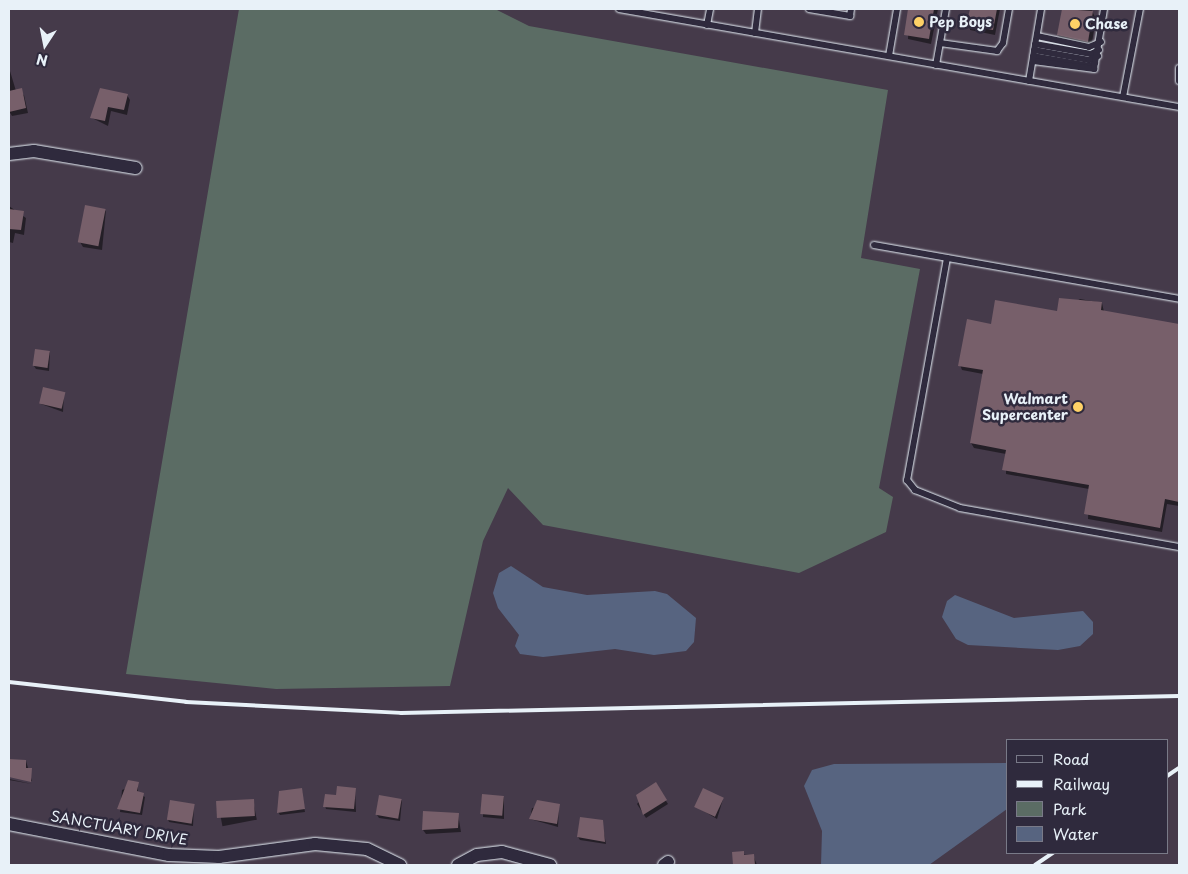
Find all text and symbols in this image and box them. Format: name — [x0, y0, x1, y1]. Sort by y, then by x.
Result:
place label: Pep Boys — [929, 14, 992, 30]
marker: Pep Boys — [913, 16, 925, 28]
place label: Chase — [1085, 16, 1128, 32]
marker: Chase — [1069, 18, 1081, 30]
north arrow — [20, 20, 70, 70]
text: N — [35, 49, 49, 72]
place label: Walmart Supercenter — [982, 391, 1068, 424]
marker: Walmart Supercenter — [1072, 401, 1084, 413]
legend — [1006, 739, 1168, 854]
text: Road — [1053, 747, 1089, 770]
text: Railway — [1053, 772, 1110, 795]
text: Park — [1053, 797, 1087, 820]
street label: SANCTUARY DRIVE — [49, 808, 189, 848]
text: Water — [1053, 822, 1098, 845]

